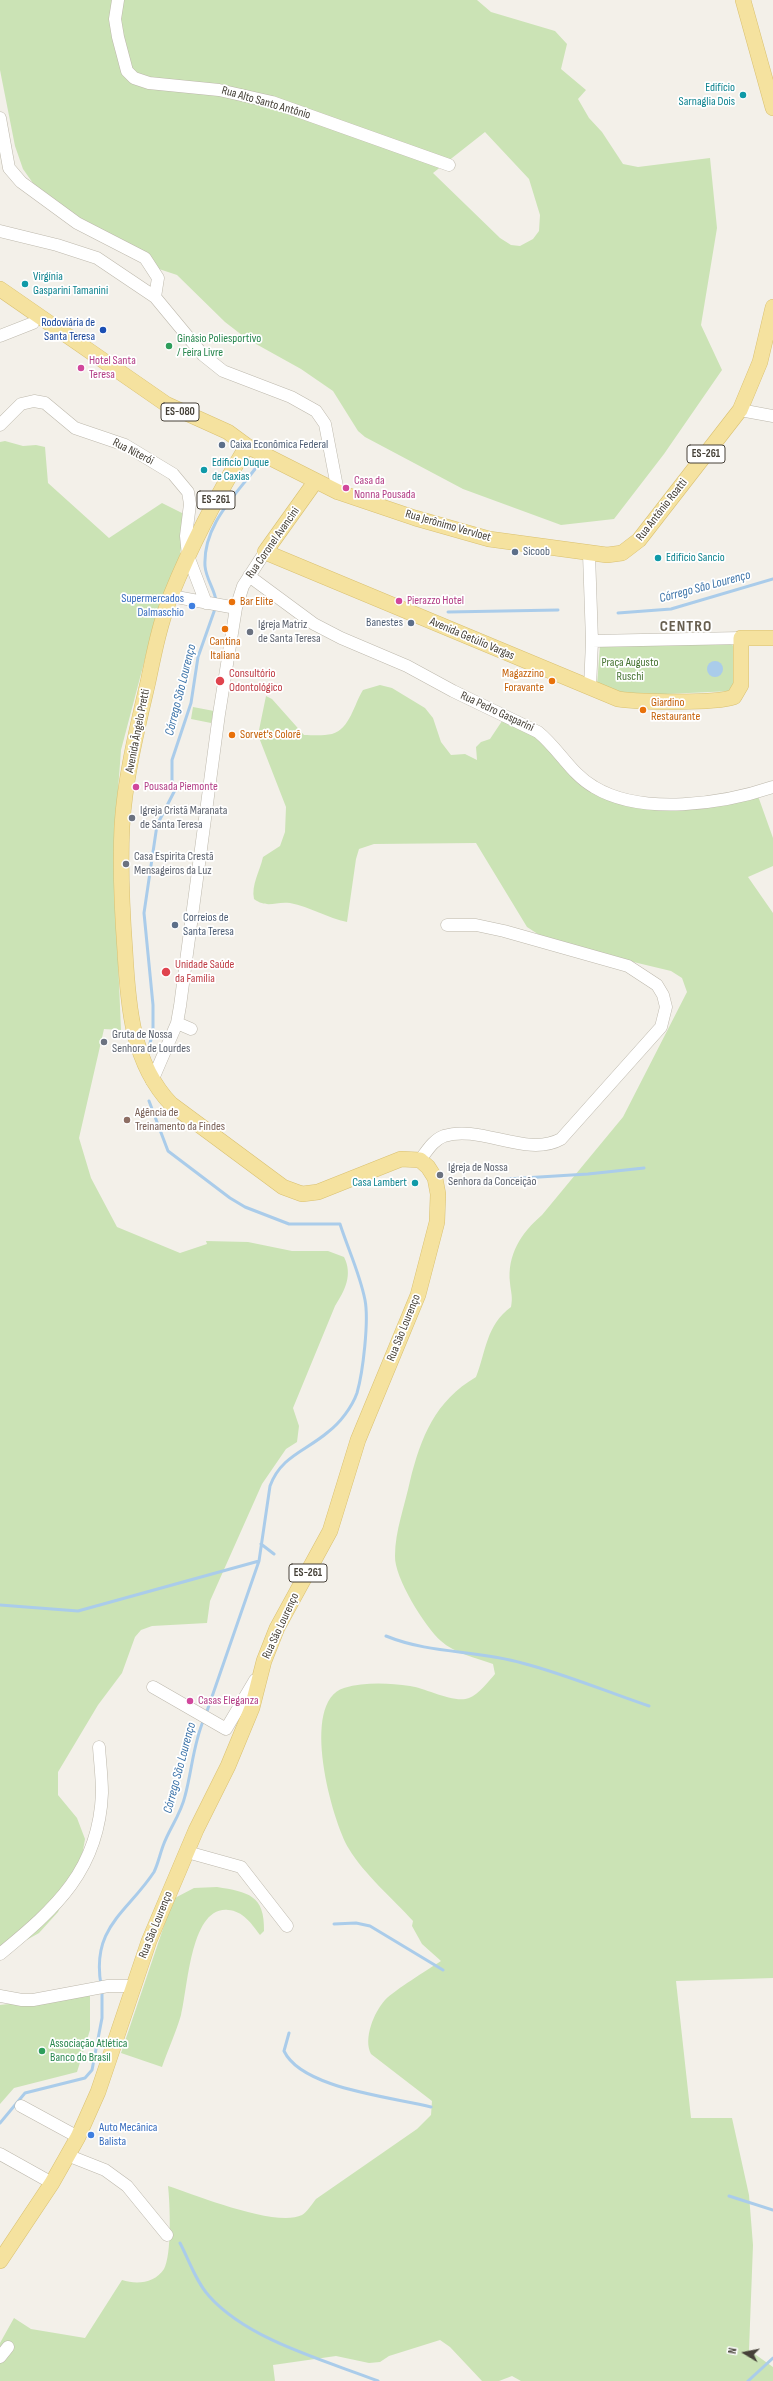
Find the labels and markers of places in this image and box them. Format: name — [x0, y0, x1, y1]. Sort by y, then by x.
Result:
place label: Edifício Sarnaglia Dois — [679, 81, 735, 109]
marker: Edifício Sarnaglia Dois — [738, 90, 748, 100]
place label: Virgínia Gasparini Tamanini — [33, 270, 108, 298]
marker: Virgínia Gasparini Tamanini — [20, 279, 30, 289]
place label: Rodoviária de Santa Teresa — [41, 316, 95, 344]
marker: Rodoviária de Santa Teresa — [98, 325, 108, 335]
place label: Ginásio Poliesportivo / Feira Livre — [177, 332, 261, 360]
marker: Ginásio Poliesportivo / Feira Livre — [164, 341, 174, 351]
place label: Hotel Santa Teresa — [89, 354, 136, 382]
marker: Hotel Santa Teresa — [76, 363, 86, 373]
place label: Caixa Econômica Federal — [230, 438, 328, 452]
marker: Caixa Econômica Federal — [217, 440, 227, 450]
place label: Edificío Duque de Caxias — [212, 456, 269, 484]
marker: Edificío Duque de Caxias — [199, 465, 209, 475]
place label: Casa da Nonna Pousada — [354, 474, 415, 502]
marker: Casa da Nonna Pousada — [341, 483, 351, 493]
place label: Sicoob — [523, 545, 550, 559]
marker: Sicoob — [510, 547, 520, 557]
place label: Edifício Sancio — [666, 551, 725, 565]
marker: Edifício Sancio — [653, 553, 663, 563]
place label: Supermercados Dalmaschio — [121, 592, 184, 620]
place label: Pierazzo Hotel — [407, 594, 464, 608]
place label: Bar Elite — [240, 595, 273, 609]
marker: Pierazzo Hotel — [394, 596, 404, 606]
marker: Bar Elite — [227, 597, 237, 607]
marker: Supermercados Dalmaschio — [187, 601, 197, 611]
place label: Banestes — [366, 616, 403, 630]
place label: Igreja Matriz de Santa Teresa — [258, 618, 321, 646]
marker: Banestes — [406, 618, 416, 628]
marker: Cantina Italiana — [220, 624, 230, 634]
marker: Igreja Matriz de Santa Teresa — [245, 627, 255, 637]
place label: Cantina Italiana — [209, 635, 241, 663]
place label: Consultório Odontológico — [229, 667, 283, 695]
place label: Magazzino Foravante — [502, 667, 544, 695]
marker: Consultório Odontológico — [214, 675, 226, 687]
marker: Magazzino Foravante — [547, 676, 557, 686]
place label: Giardino Restaurante — [651, 696, 700, 724]
marker: Giardino Restaurante — [638, 705, 648, 715]
place label: Sorvet's Colorê — [240, 728, 301, 742]
marker: Sorvet's Colorê — [227, 730, 237, 740]
place label: Pousada Piemonte — [144, 780, 218, 794]
marker: Pousada Piemonte — [131, 782, 141, 792]
place label: Igreja Cristã Maranata de Santa Teresa — [140, 804, 227, 832]
marker: Igreja Cristã Maranata de Santa Teresa — [127, 813, 137, 823]
place label: Casa Espirita Crestã Mensageiros da Luz — [134, 850, 214, 878]
marker: Casa Espirita Crestã Mensageiros da Luz — [121, 859, 131, 869]
place label: Correios de Santa Teresa — [183, 911, 234, 939]
marker: Correios de Santa Teresa — [170, 920, 180, 930]
place label: Unidade Saúde da Família — [175, 958, 234, 986]
marker: Unidade Saúde da Família — [160, 966, 172, 978]
place label: Gruta de Nossa Senhora de Lourdes — [112, 1028, 190, 1056]
marker: Gruta de Nossa Senhora de Lourdes — [99, 1037, 109, 1047]
place label: Agência de Treinamento da Findes — [135, 1106, 225, 1134]
marker: Agência de Treinamento da Findes — [122, 1115, 132, 1125]
place label: Igreja de Nossa Senhora da Conceição — [448, 1161, 536, 1189]
marker: Igreja de Nossa Senhora da Conceição — [435, 1170, 445, 1180]
place label: Casa Lambert — [352, 1176, 407, 1190]
marker: Casa Lambert — [410, 1178, 420, 1188]
place label: Casas Eleganza — [198, 1694, 259, 1708]
marker: Casas Eleganza — [185, 1696, 195, 1706]
place label: Associação Atlética Banco do Brasil — [50, 2037, 127, 2065]
marker: Associação Atlética Banco do Brasil — [37, 2046, 47, 2056]
place label: Auto Mecânica Balista — [99, 2121, 157, 2149]
marker: Auto Mecânica Balista — [86, 2130, 96, 2140]

